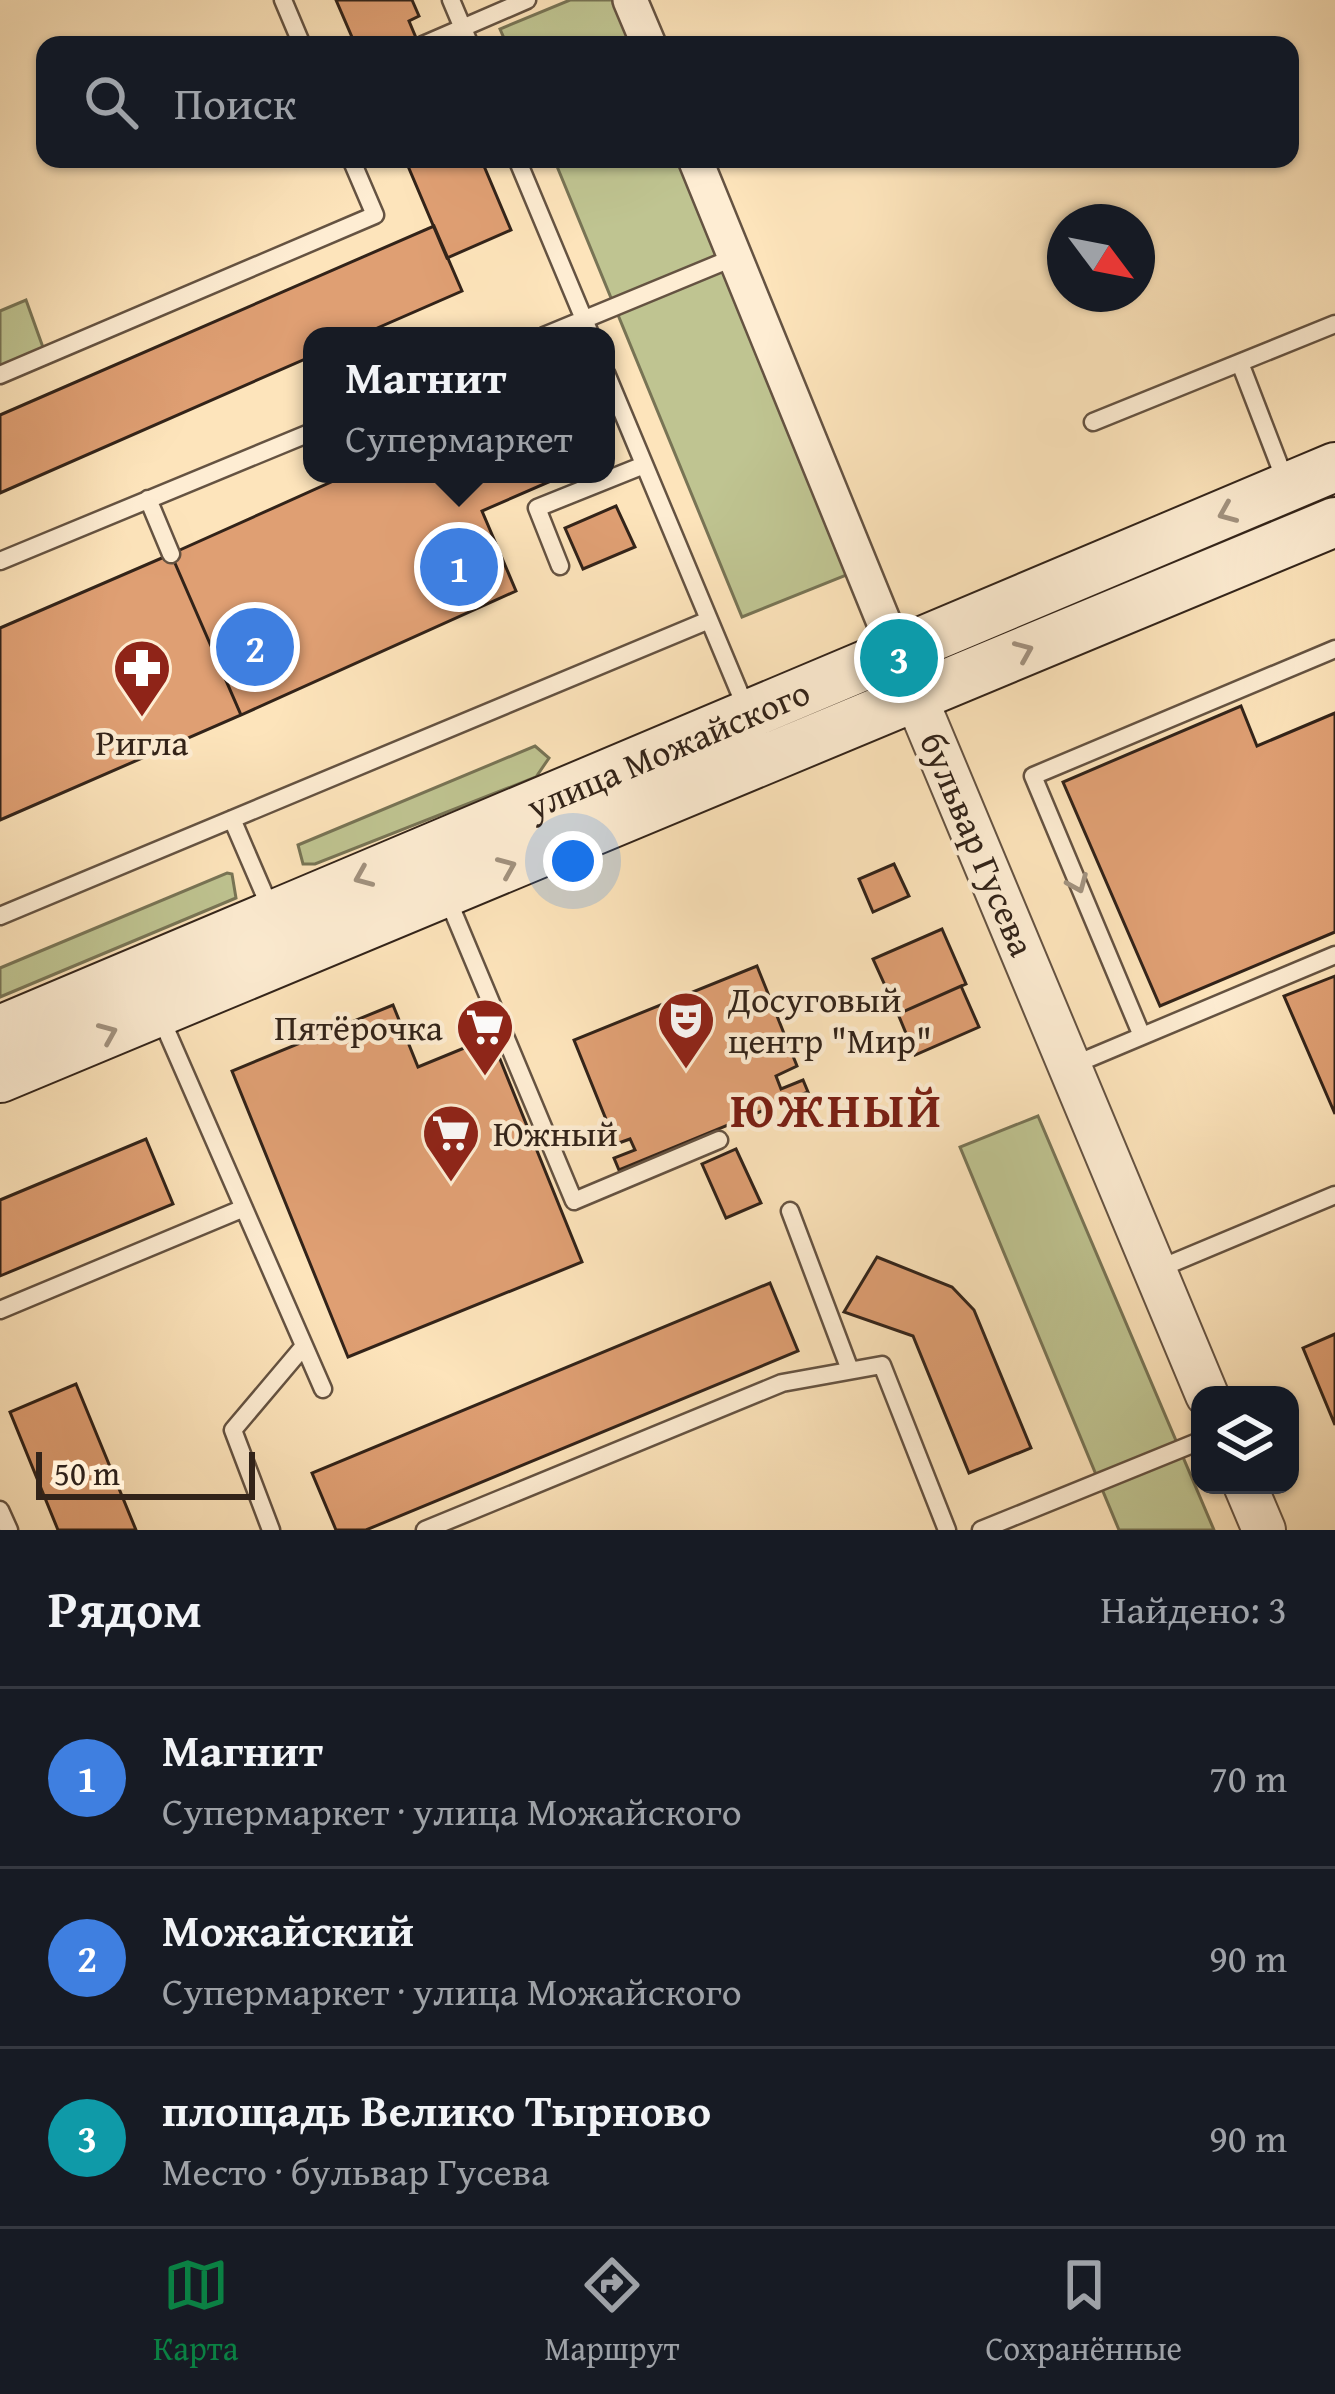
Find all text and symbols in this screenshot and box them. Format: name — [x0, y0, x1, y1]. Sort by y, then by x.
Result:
search box — [36, 36, 1299, 168]
icon: search — [78, 69, 144, 135]
text: Поиск — [174, 70, 296, 135]
north arrow — [1047, 204, 1155, 312]
popup — [303, 327, 615, 483]
text: Магнит — [345, 344, 506, 409]
text: Супермаркет — [345, 409, 573, 466]
one-way arrow — [1218, 499, 1239, 523]
pin: 1 — [420, 522, 498, 612]
pin: 2 — [216, 602, 294, 692]
pin: 3 — [860, 613, 938, 703]
pharmacy icon: Ригла — [111, 637, 173, 719]
one-way arrow — [1013, 641, 1034, 665]
street label: улица Можайского — [517, 665, 818, 833]
place label: Ригла — [96, 715, 188, 768]
street label: бульвар Гусева — [907, 723, 1050, 964]
your location — [543, 831, 603, 891]
one-way arrow — [495, 857, 516, 881]
one-way arrow — [353, 863, 374, 887]
one-way arrow — [1064, 872, 1088, 893]
place label: Досуговый центр "Мир" — [727, 972, 932, 1066]
theatre icon: Досуговый центр "Мир" — [655, 989, 717, 1071]
supermarket icon: Пятёрочка — [454, 996, 516, 1078]
place label: Пятёрочка — [274, 1000, 443, 1053]
one-way arrow — [96, 1023, 117, 1047]
district label: ЮЖНЫЙ — [730, 1074, 944, 1145]
supermarket icon: Южный — [420, 1102, 482, 1184]
place label: Южный — [493, 1106, 618, 1159]
map controls — [1191, 1386, 1299, 1494]
button: layers — [1191, 1386, 1299, 1494]
scale bar — [36, 1446, 255, 1499]
text: 50 m — [54, 1449, 120, 1497]
text: Рядом — [48, 1571, 202, 1646]
text: Найдено: 3 — [1100, 1580, 1287, 1637]
text: Магнит — [162, 1717, 323, 1782]
text: 1 — [77, 1749, 97, 1806]
text: 70 m — [1209, 1749, 1287, 1806]
text: Супермаркет · улица Можайского — [162, 1782, 742, 1839]
text: Можайский — [162, 1897, 414, 1962]
text: 2 — [77, 1929, 97, 1986]
text: 90 m — [1209, 1929, 1287, 1986]
text: Супермаркет · улица Можайского — [162, 1962, 742, 2019]
text: площадь Велико Тырново — [162, 2077, 711, 2142]
text: 3 — [77, 2109, 97, 2166]
text: 90 m — [1209, 2109, 1287, 2166]
text: Место · бульвар Гусева — [162, 2142, 550, 2199]
tab: Карта — [153, 2252, 238, 2372]
tab: Маршрут — [544, 2252, 679, 2372]
tab: Сохранённые — [985, 2252, 1182, 2372]

